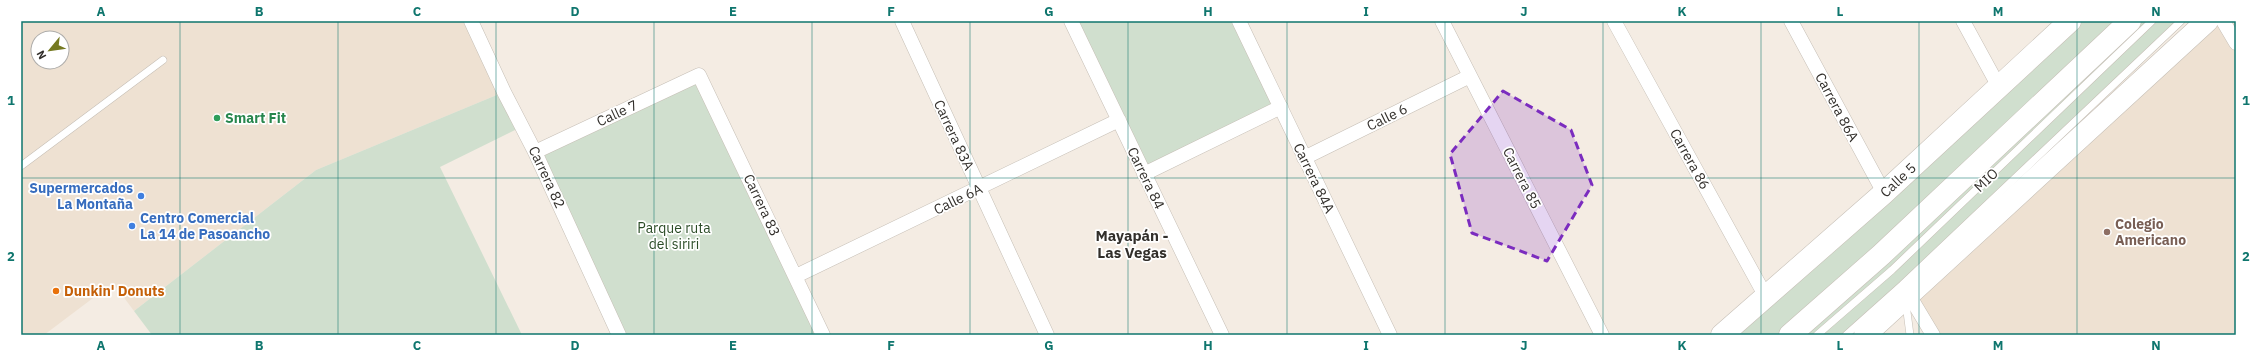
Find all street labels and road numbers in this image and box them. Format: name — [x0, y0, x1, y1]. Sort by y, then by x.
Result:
street label: Carrera 86A — [1811, 69, 1863, 145]
street label: Calle 7 — [594, 96, 640, 130]
street label: Carrera 83A — [930, 97, 978, 173]
street label: Calle 6 — [1364, 99, 1410, 135]
street label: Carrera 86 — [1666, 125, 1714, 193]
street label: Carrera 84A — [1289, 140, 1339, 216]
street label: Carrera 82 — [525, 143, 569, 211]
street label: Carrera 84 — [1123, 144, 1169, 212]
street label: Carrera 85 — [1499, 144, 1545, 212]
street label: Calle 5 — [1876, 159, 1920, 201]
street label: MIO — [1970, 164, 2002, 196]
street label: Carrera 83 — [740, 171, 784, 239]
street label: Calle 6A — [931, 179, 985, 219]

